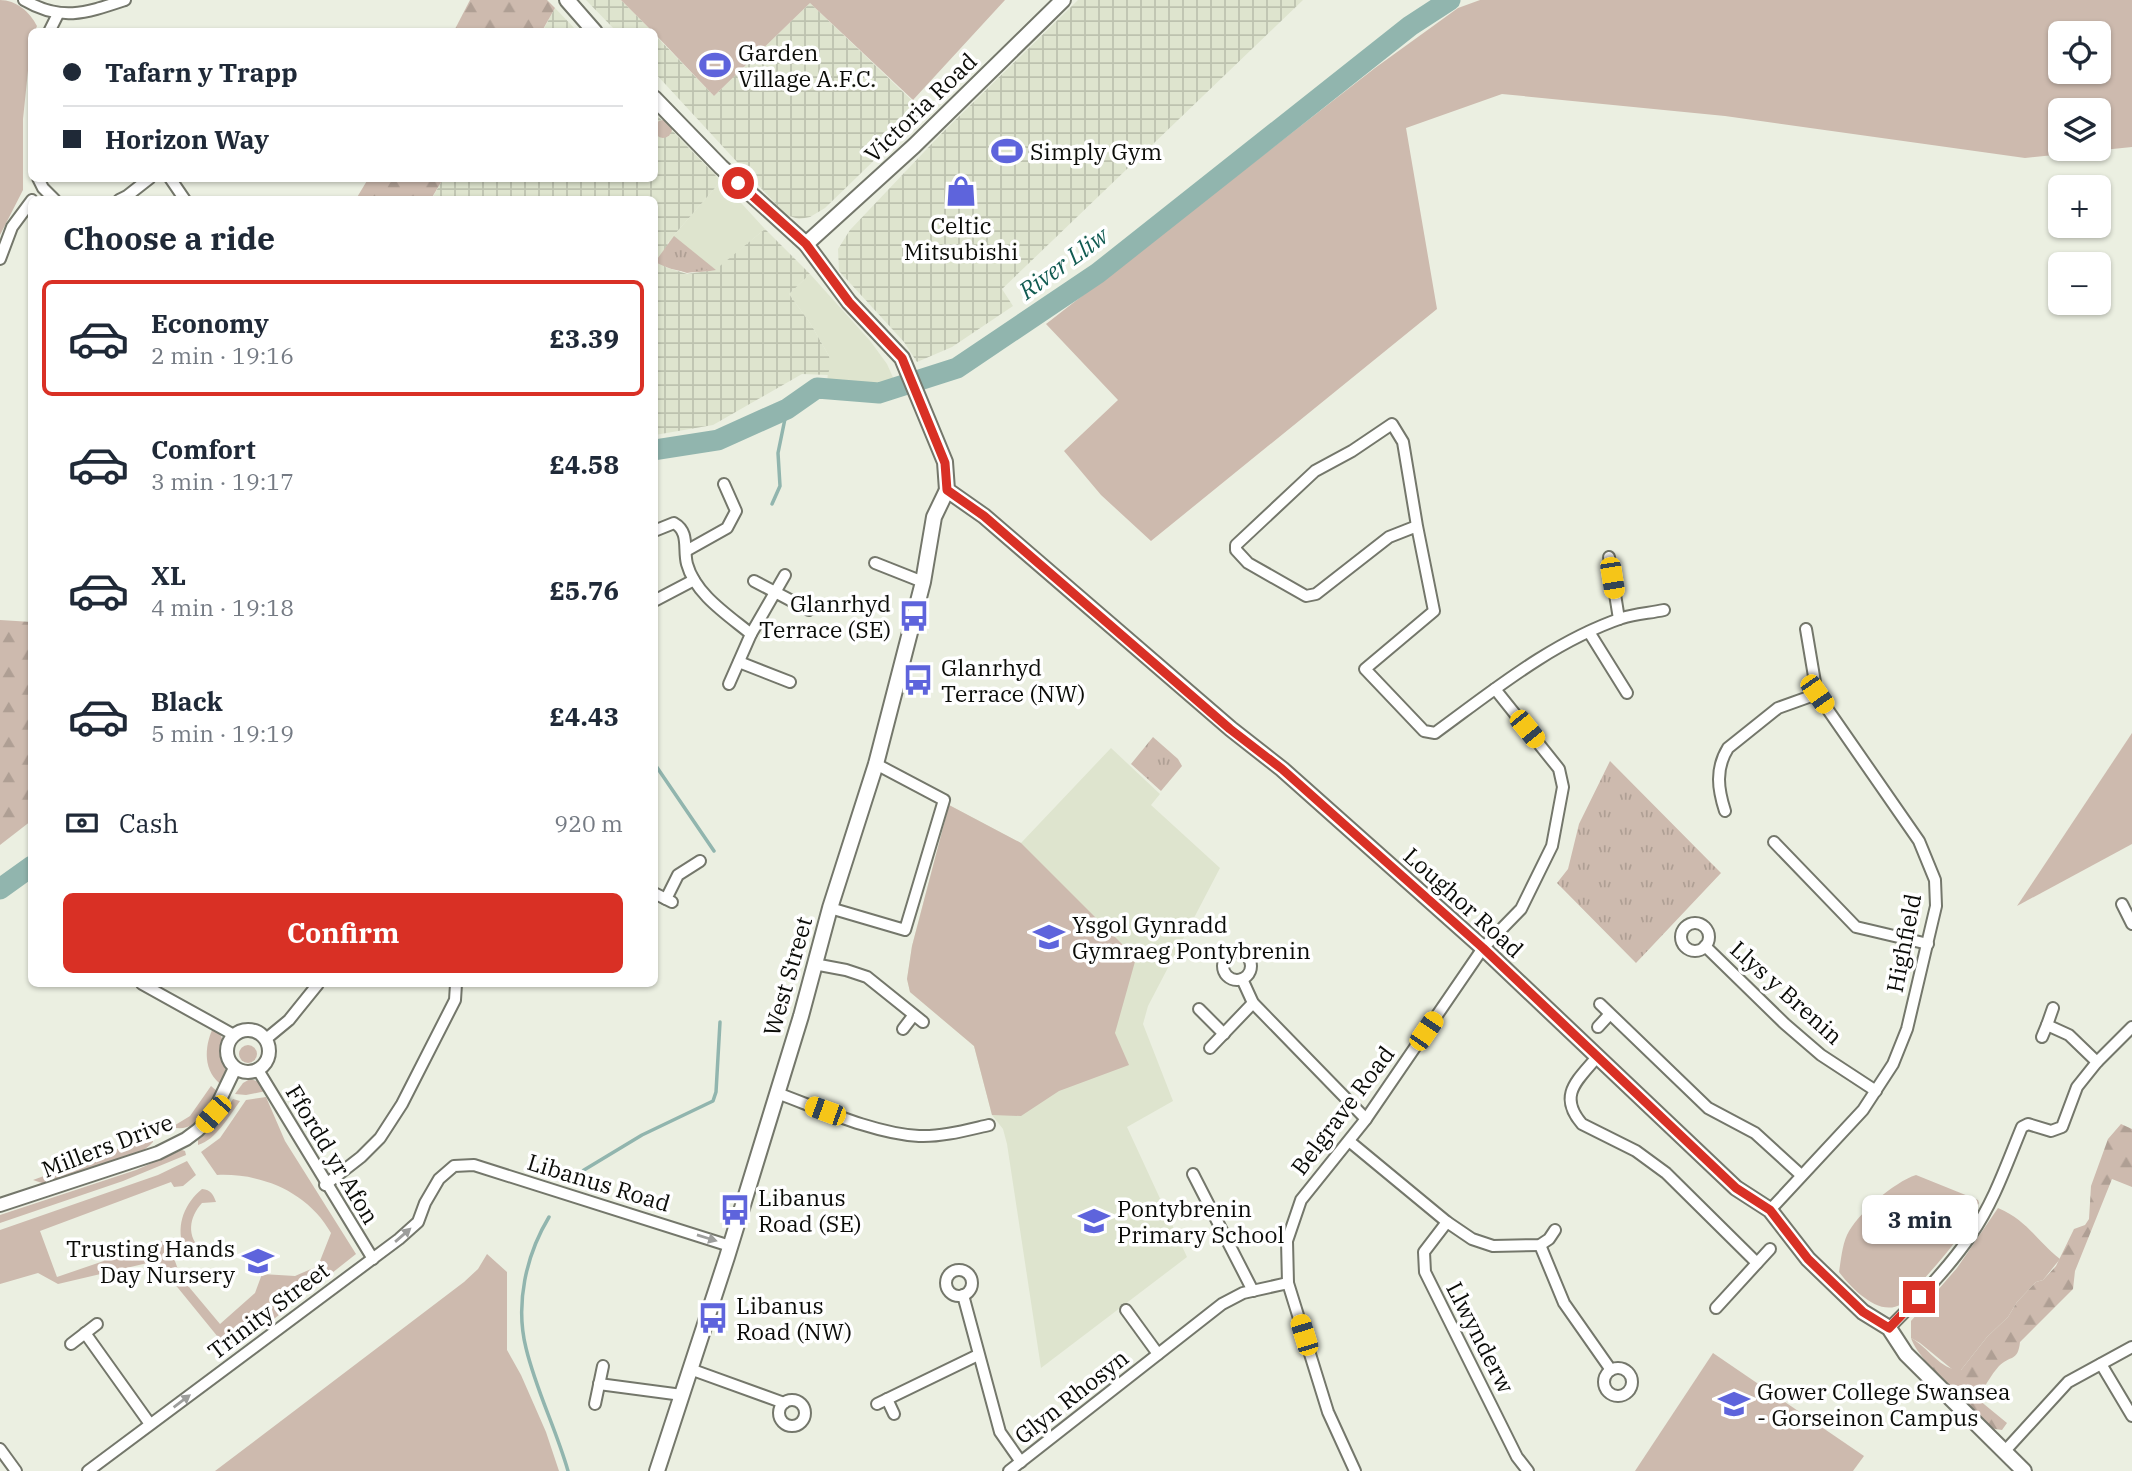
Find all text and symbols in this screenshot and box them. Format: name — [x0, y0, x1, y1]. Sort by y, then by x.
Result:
map controls — [2048, 21, 2111, 315]
button: locate — [2048, 21, 2111, 84]
place label: Garden Village A.F.C. — [738, 37, 876, 93]
street label: Victoria Road — [857, 46, 983, 168]
sports icon: Garden Village A.F.C. — [698, 48, 732, 82]
text: Tafarn y Trapp — [105, 55, 298, 89]
button: layers — [2048, 98, 2111, 161]
text: Horizon Way — [105, 122, 269, 156]
sports icon: Simply Gym — [990, 134, 1024, 168]
place label: Simply Gym — [1030, 136, 1162, 166]
route start — [722, 167, 754, 199]
shop icon: Celtic Mitsubishi — [944, 174, 978, 208]
button: + — [2048, 175, 2111, 238]
place label: Celtic Mitsubishi — [904, 210, 1018, 266]
text: Choose a ride — [63, 217, 275, 259]
water label: River Lliw — [1011, 218, 1116, 307]
button: − — [2048, 252, 2111, 315]
text: Economy — [151, 306, 269, 340]
icon: car — [67, 307, 130, 370]
text: £3.39 — [549, 321, 619, 355]
text: 2 min · 19:16 — [151, 340, 294, 370]
text: Comfort — [151, 432, 256, 466]
icon: car — [67, 433, 130, 496]
text: £4.58 — [549, 447, 619, 481]
text: 3 min · 19:17 — [151, 466, 294, 496]
car — [1599, 556, 1626, 600]
text: XL — [151, 558, 186, 592]
icon: car — [67, 559, 130, 622]
text: £5.76 — [549, 573, 619, 607]
place label: Glanrhyd Terrace (SE) — [759, 588, 891, 644]
text: 4 min · 19:18 — [151, 592, 294, 622]
bus stop icon: Glanrhyd Terrace (SE) — [897, 599, 931, 633]
place label: Glanrhyd Terrace (NW) — [941, 652, 1085, 708]
bus stop icon: Glanrhyd Terrace (NW) — [901, 663, 935, 697]
car — [1797, 671, 1838, 717]
text: Black — [151, 684, 223, 718]
icon: car — [67, 685, 130, 748]
text: £4.43 — [549, 699, 619, 733]
car — [1506, 706, 1549, 752]
text: 5 min · 19:19 — [151, 718, 294, 748]
icon: cash — [63, 804, 101, 842]
text: Cash — [119, 806, 179, 840]
text: 920 m — [554, 808, 623, 838]
street label: Loughor Road — [1398, 840, 1530, 964]
street label: Highfield — [1879, 891, 1927, 995]
button: Confirm — [63, 893, 623, 973]
place label: Ysgol Gynradd Gymraeg Pontybrenin — [1072, 909, 1311, 965]
street label: West Street — [756, 913, 818, 1039]
school or university icon: Ysgol Gynradd Gymraeg Pontybrenin — [1032, 920, 1066, 954]
street label: Llys y Brenin — [1724, 934, 1850, 1050]
car — [1406, 1008, 1447, 1054]
street label: Belgrave Road — [1284, 1039, 1400, 1181]
street label: Ffordd yr Afon — [280, 1079, 386, 1229]
car — [192, 1091, 235, 1137]
car — [802, 1094, 849, 1128]
street label: Millers Drive — [37, 1106, 177, 1184]
street label: Libanus Road — [524, 1146, 674, 1218]
place label: Libanus Road (SE) — [758, 1182, 862, 1238]
bus stop icon: Libanus Road (SE) — [718, 1193, 752, 1227]
place label: Pontybrenin Primary School — [1117, 1193, 1284, 1249]
callout: 3 min — [1861, 1196, 1977, 1244]
school or university icon: Pontybrenin Primary School — [1077, 1204, 1111, 1238]
text: 3 min — [1888, 1204, 1952, 1234]
one-way arrow — [394, 1227, 412, 1243]
place label: Trusting Hands Day Nursery — [66, 1233, 236, 1289]
one-way arrow — [696, 1234, 717, 1244]
school or university icon: Trusting Hands Day Nursery — [241, 1244, 275, 1278]
street label: Trinity Street — [201, 1255, 335, 1365]
street label: Llwynderw — [1440, 1276, 1522, 1398]
route end — [1903, 1281, 1935, 1313]
place label: Libanus Road (NW) — [736, 1290, 852, 1346]
bus stop icon: Libanus Road (NW) — [696, 1301, 730, 1335]
car — [1288, 1312, 1321, 1358]
street label: Glyn Rhosyn — [1008, 1342, 1134, 1450]
place label: Gower College Swansea - Gorseinon Campus — [1757, 1376, 2011, 1432]
school or university icon: Gower College Swansea - Gorseinon Campus — [1717, 1387, 1751, 1421]
one-way arrow — [173, 1394, 191, 1408]

